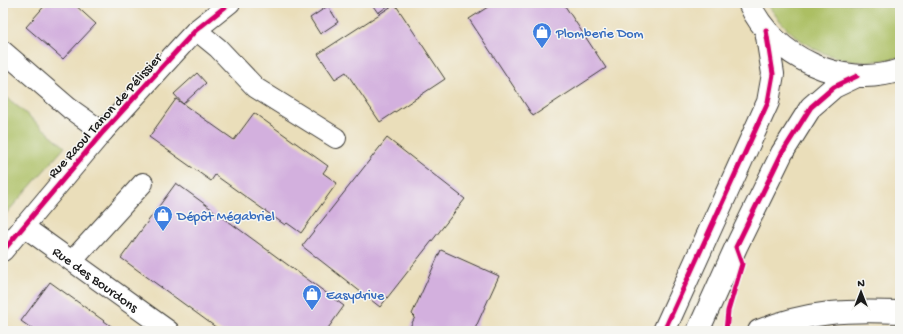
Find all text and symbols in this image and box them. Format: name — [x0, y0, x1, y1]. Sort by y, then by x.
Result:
shop icon: Plomberie Dom — [531, 21, 553, 49]
place label: Plomberie Dom — [555, 26, 644, 43]
street label: Rue Raoul Tanon de Pélissier — [45, 50, 167, 183]
shop icon: Dépôt Mégabriel — [152, 204, 174, 232]
place label: Dépôt Mégabriel — [176, 209, 275, 226]
street label: Rue des Bourdons — [48, 244, 142, 318]
north arrow — [841, 272, 881, 312]
text: N — [857, 278, 865, 290]
shop icon: Easydrive — [301, 283, 323, 311]
place label: Easydrive — [326, 288, 385, 305]

